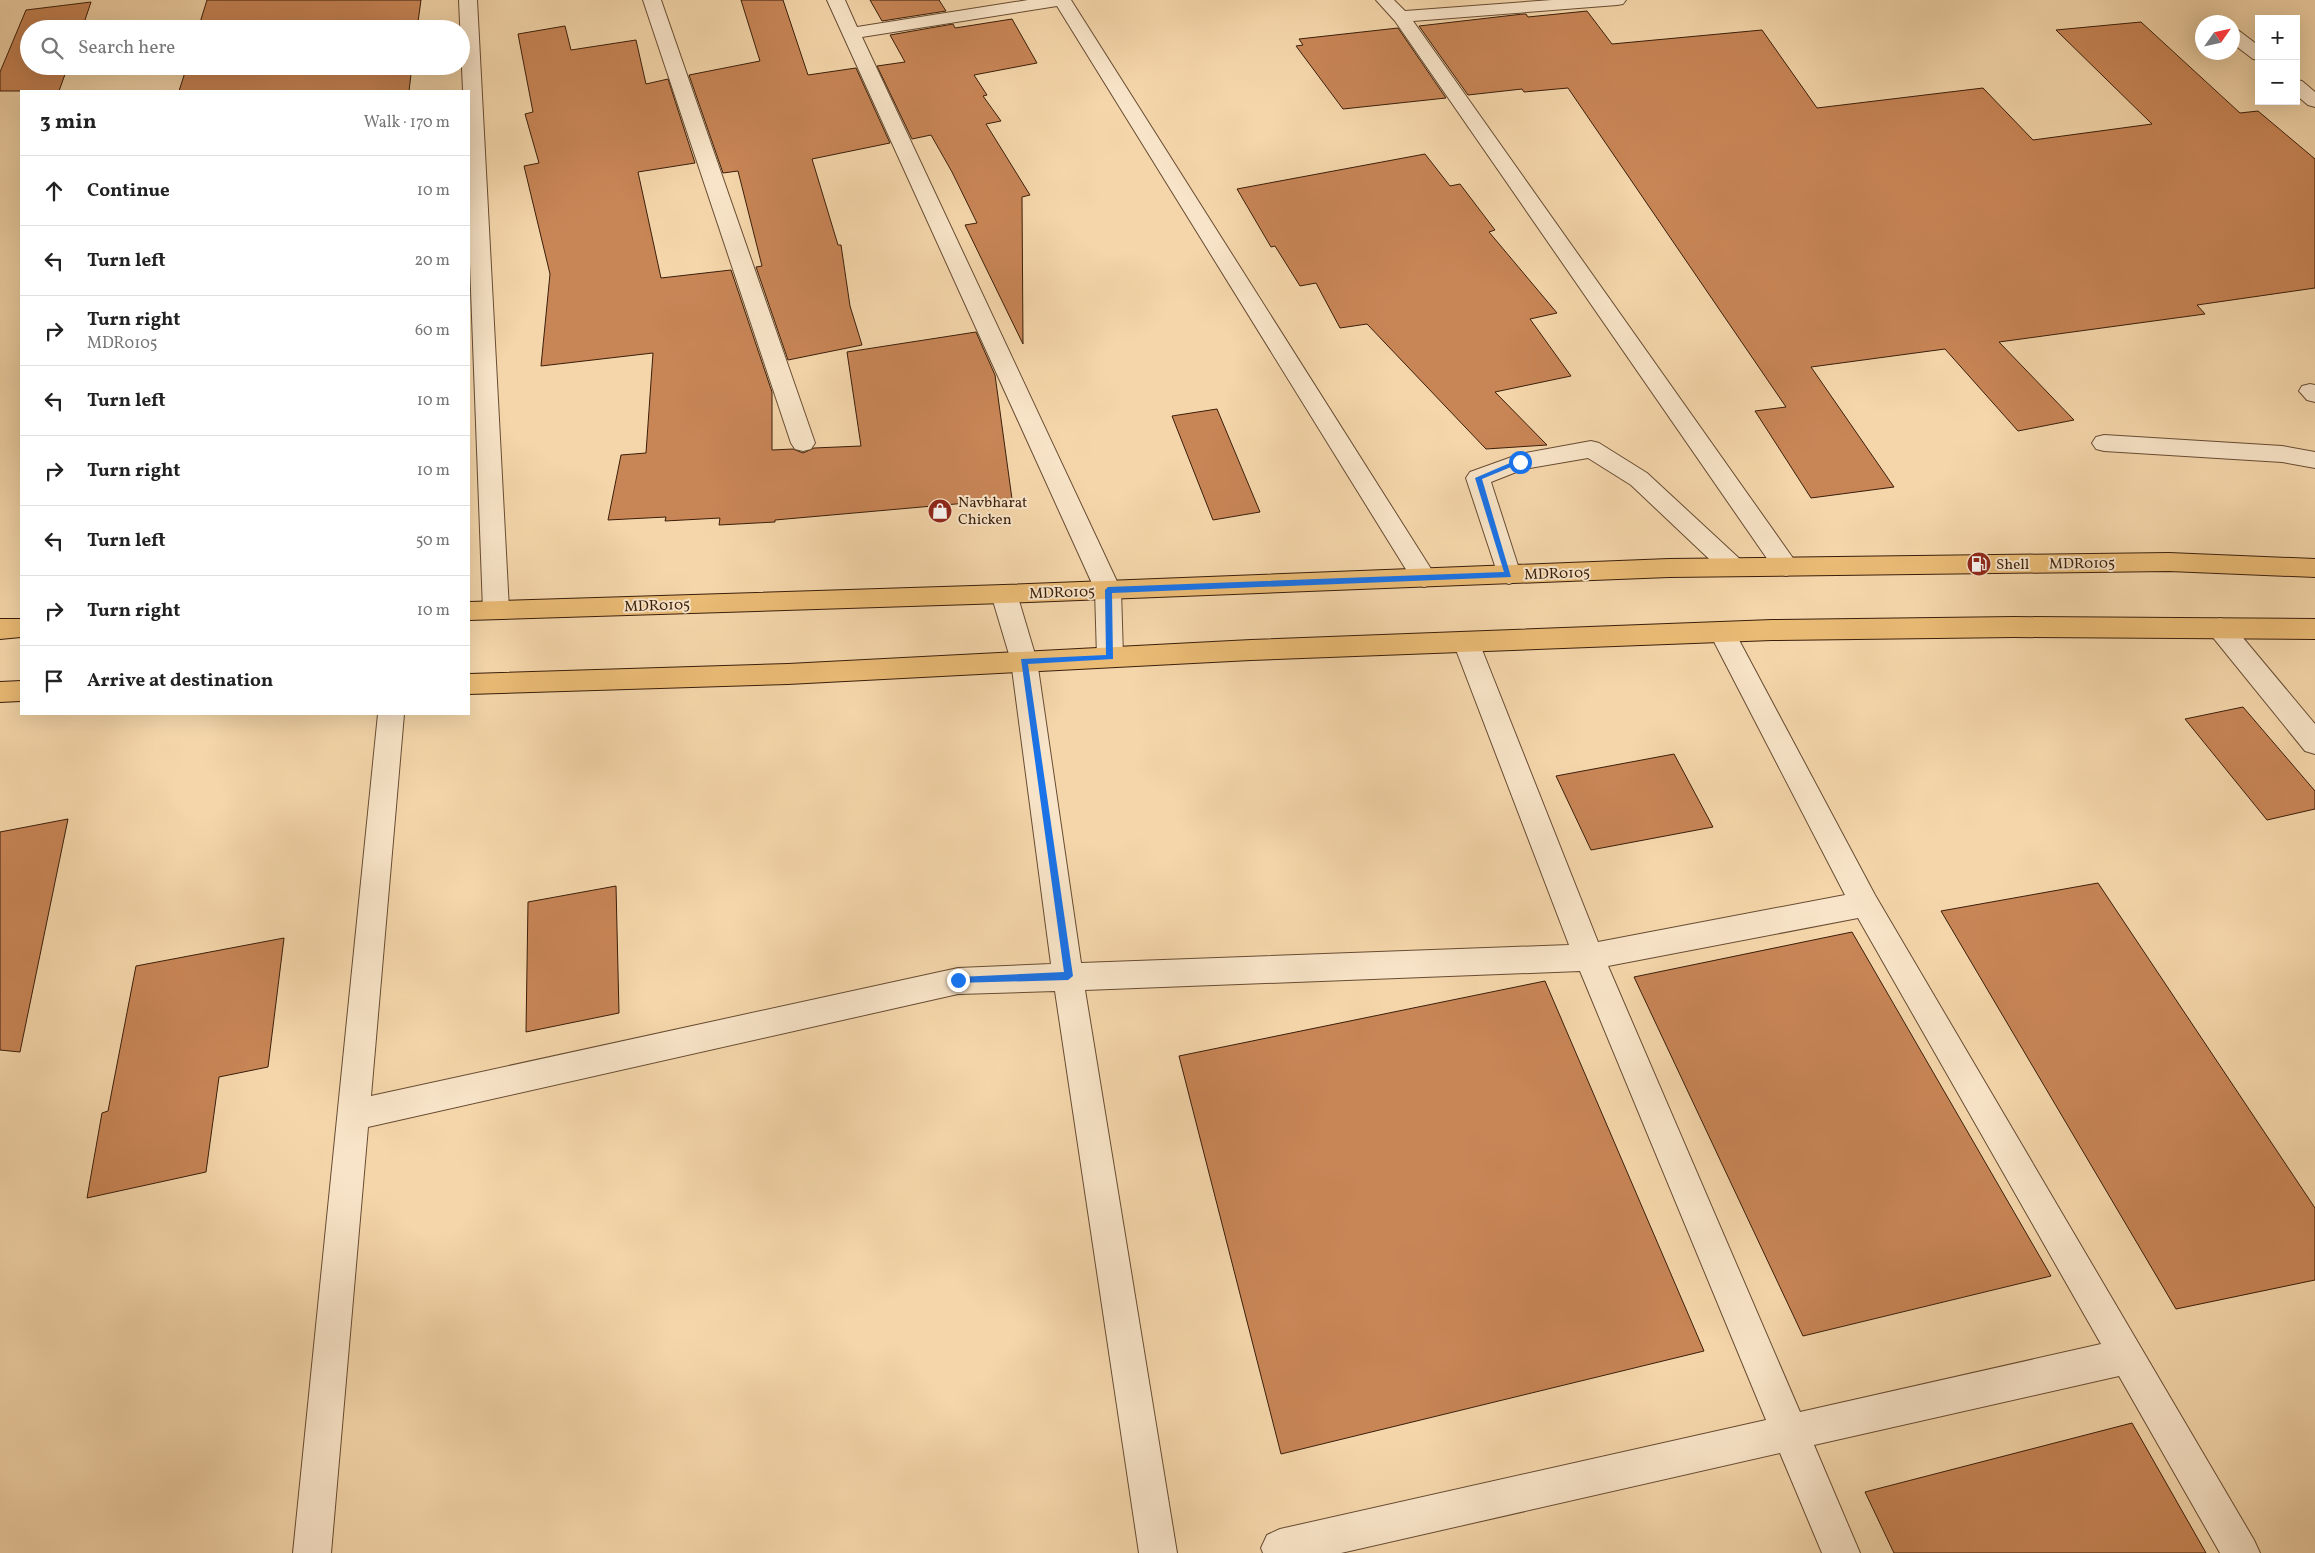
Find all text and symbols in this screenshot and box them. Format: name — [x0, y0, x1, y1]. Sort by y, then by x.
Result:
north arrow — [2195, 15, 2240, 60]
map controls — [2255, 15, 2300, 105]
button: + — [2255, 15, 2300, 60]
search box — [20, 20, 470, 75]
icon: search — [38, 34, 66, 62]
text: Search here — [78, 35, 175, 61]
button: − — [2255, 60, 2300, 105]
text: 3 min — [40, 108, 96, 137]
text: Walk · 170 m — [364, 112, 450, 134]
icon: ahead — [40, 177, 68, 205]
text: Continue — [87, 178, 170, 204]
text: 10 m — [417, 180, 450, 202]
icon: left — [40, 247, 68, 275]
text: Turn left — [87, 248, 166, 274]
text: 20 m — [415, 250, 450, 272]
text: Turn right — [87, 307, 180, 333]
icon: right — [40, 317, 68, 345]
text: 60 m — [415, 320, 450, 342]
text: MDR0105 — [87, 333, 158, 355]
icon: left — [40, 387, 68, 415]
text: Turn left — [87, 388, 166, 414]
text: 10 m — [417, 390, 450, 412]
route start — [1509, 451, 1532, 474]
icon: right — [40, 457, 68, 485]
text: Turn right — [87, 458, 180, 484]
text: 10 m — [417, 460, 450, 482]
place label: Navbharat Chicken — [958, 493, 1027, 531]
shop icon: Navbharat Chicken — [927, 498, 953, 524]
icon: left — [40, 527, 68, 555]
text: Turn left — [87, 528, 166, 554]
text: 50 m — [416, 530, 450, 552]
fuel station icon: Shell — [1966, 551, 1992, 577]
street label: MDR0105 — [2049, 553, 2115, 576]
place label: Shell — [1996, 555, 2029, 576]
street label: MDR0105 — [1524, 563, 1590, 586]
street label: MDR0105 — [1029, 582, 1095, 605]
street label: MDR0105 — [624, 595, 690, 618]
icon: right — [40, 597, 68, 625]
text: Turn right — [87, 598, 180, 624]
text: 10 m — [417, 600, 450, 622]
icon: arrive — [40, 667, 68, 695]
text: Arrive at destination — [87, 668, 273, 694]
route end — [947, 969, 970, 992]

